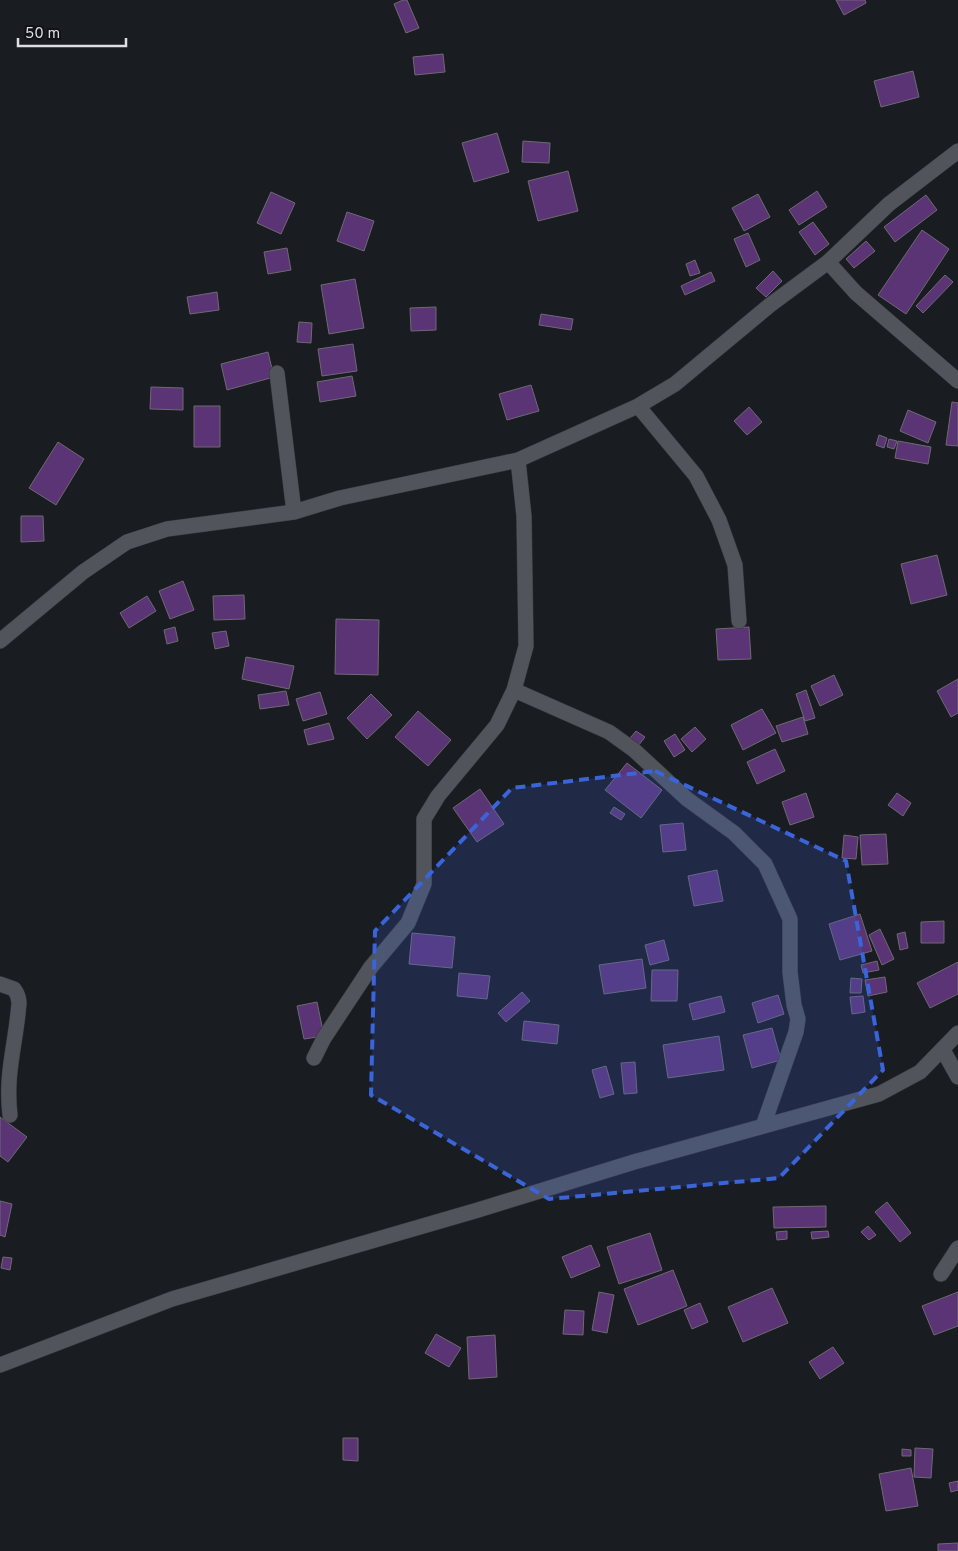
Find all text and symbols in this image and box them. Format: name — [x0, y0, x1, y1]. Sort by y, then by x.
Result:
scale bar — [18, 15, 125, 47]
text: 50 m — [25, 25, 60, 44]

